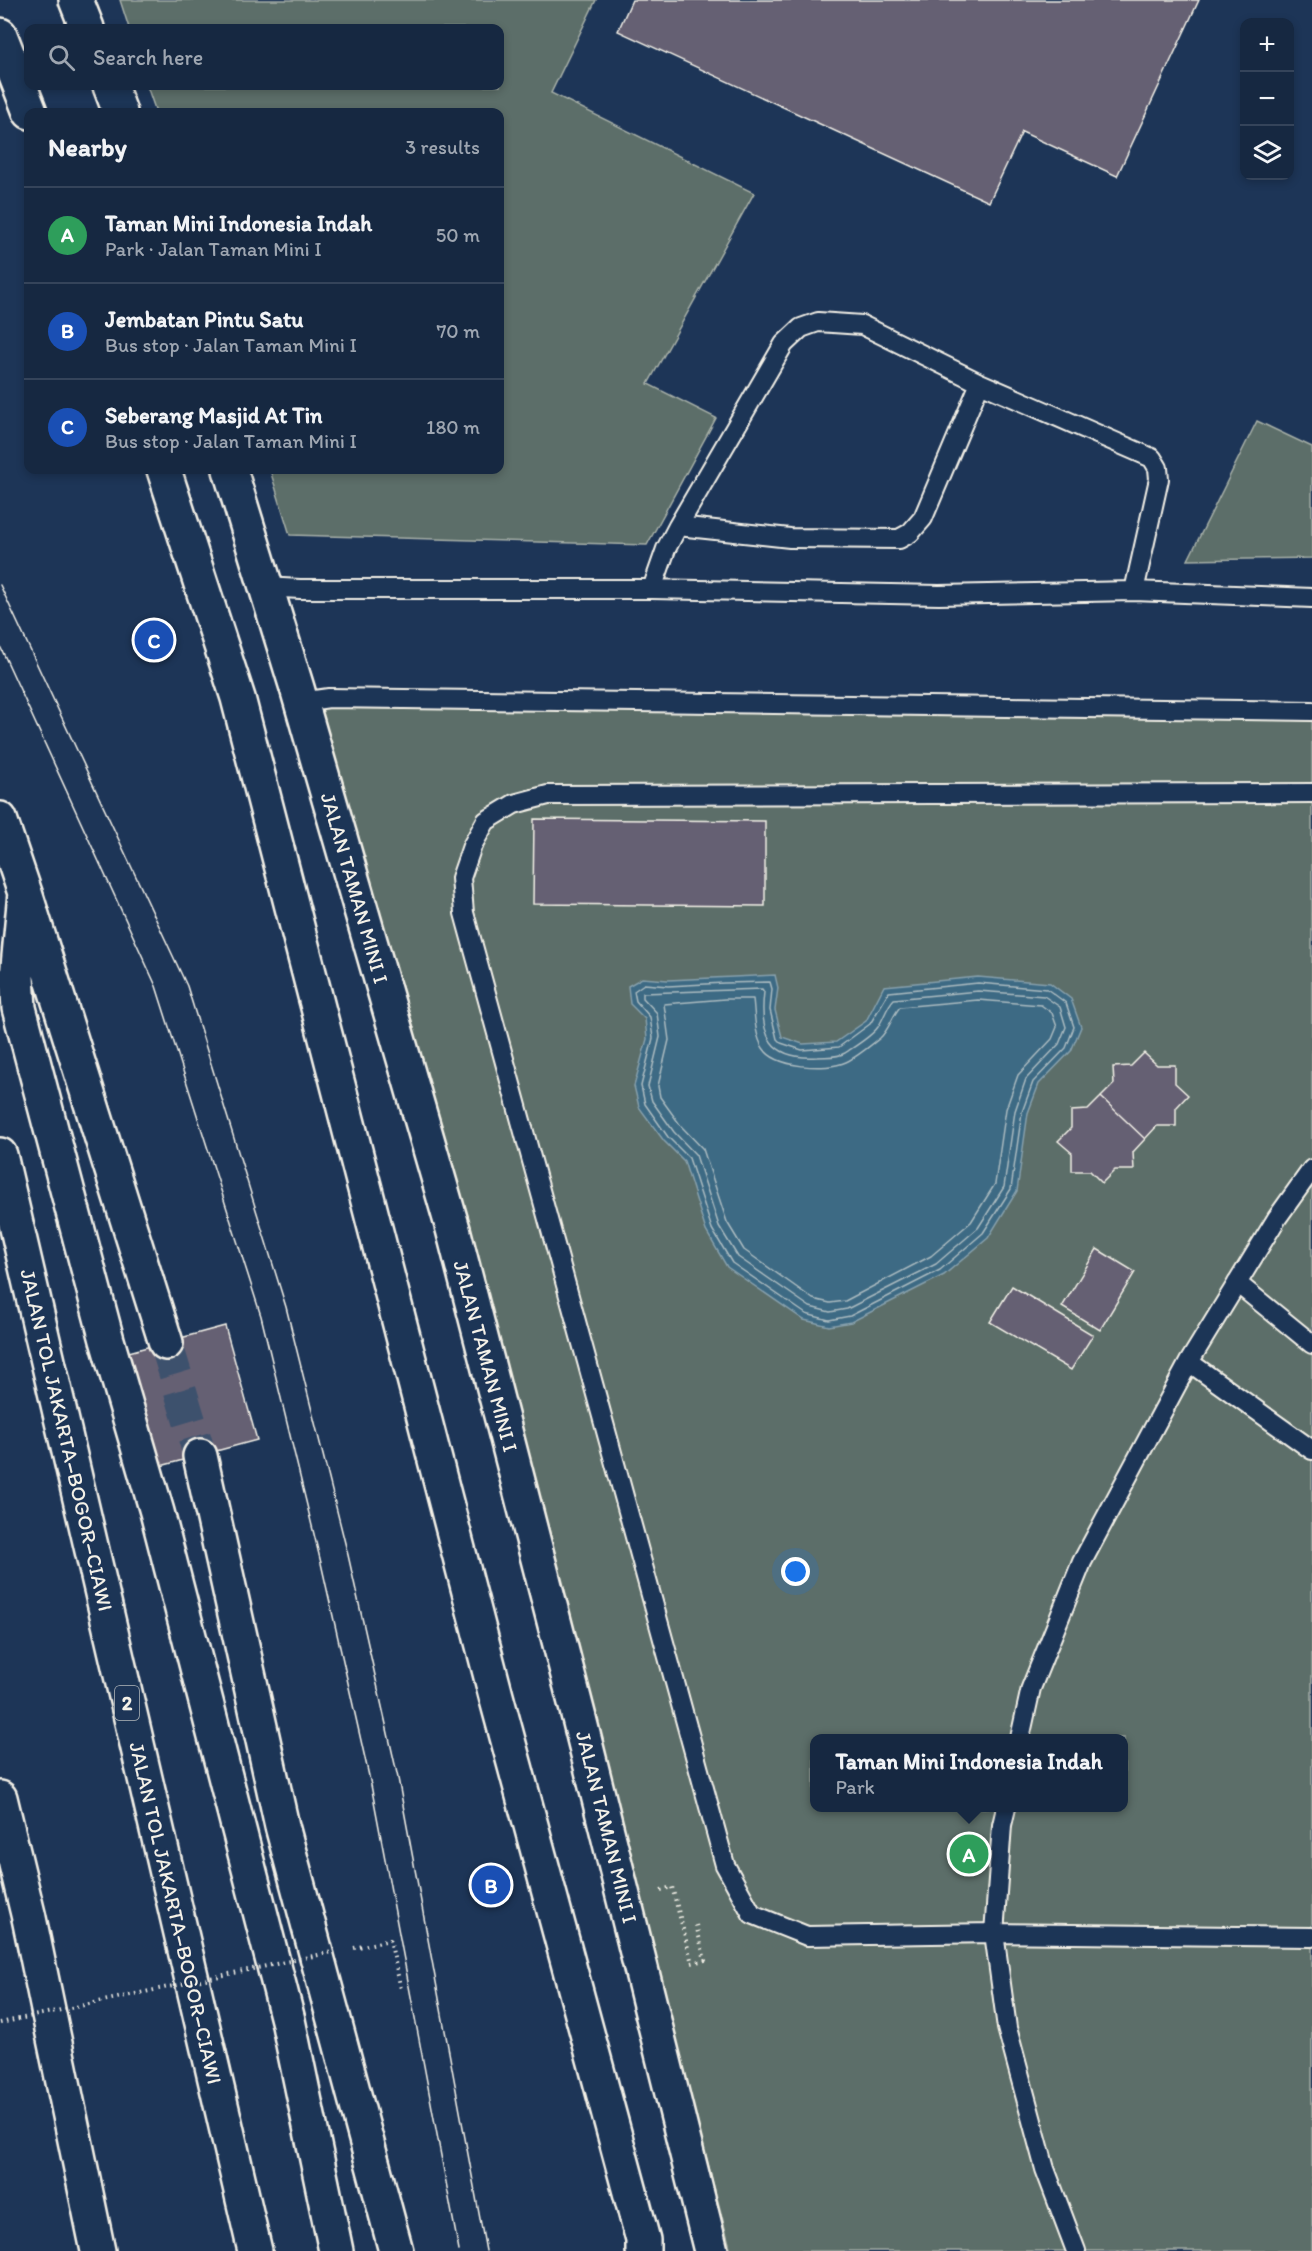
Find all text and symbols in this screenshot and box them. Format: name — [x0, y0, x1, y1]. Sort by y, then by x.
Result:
map controls — [1240, 18, 1294, 180]
button: + — [1240, 18, 1294, 72]
search box — [24, 24, 504, 90]
icon: search — [45, 41, 78, 74]
text: Search here — [93, 44, 203, 71]
button: − — [1240, 72, 1294, 126]
button: layers — [1240, 126, 1294, 180]
text: Nearby — [48, 131, 127, 163]
text: 3 results — [405, 135, 480, 159]
text: Taman Mini Indonesia Indah — [105, 210, 372, 237]
text: A — [61, 223, 74, 247]
text: 50 m — [436, 223, 480, 247]
text: Park · Jalan Taman Mini I — [105, 237, 322, 261]
text: Jembatan Pintu Satu — [105, 306, 304, 333]
text: B — [61, 319, 74, 343]
text: 70 m — [436, 319, 480, 343]
text: Bus stop · Jalan Taman Mini I — [105, 333, 357, 357]
text: Seberang Masjid At Tin — [105, 402, 323, 429]
text: C — [61, 415, 74, 439]
text: 180 m — [426, 415, 480, 439]
text: Bus stop · Jalan Taman Mini I — [105, 429, 357, 453]
pin: C — [134, 618, 174, 662]
street label: JALAN TAMAN MINI I — [316, 790, 394, 986]
street label: JALAN TAMAN MINI I — [448, 1257, 524, 1455]
street label: JALAN TOL JAKARTA–BOGOR–CIAWI — [15, 1266, 119, 1614]
your location — [781, 1557, 810, 1586]
road number: 2 — [115, 1686, 139, 1720]
street label: JALAN TAMAN MINI I — [571, 1728, 643, 1926]
popup — [810, 1734, 1128, 1812]
street label: JALAN TOL JAKARTA–BOGOR–CIAWI — [124, 1739, 228, 2087]
text: Taman Mini Indonesia Indah — [835, 1748, 1103, 1775]
text: Park — [835, 1775, 875, 1799]
pin: A — [950, 1832, 988, 1876]
pin: B — [472, 1862, 510, 1908]

